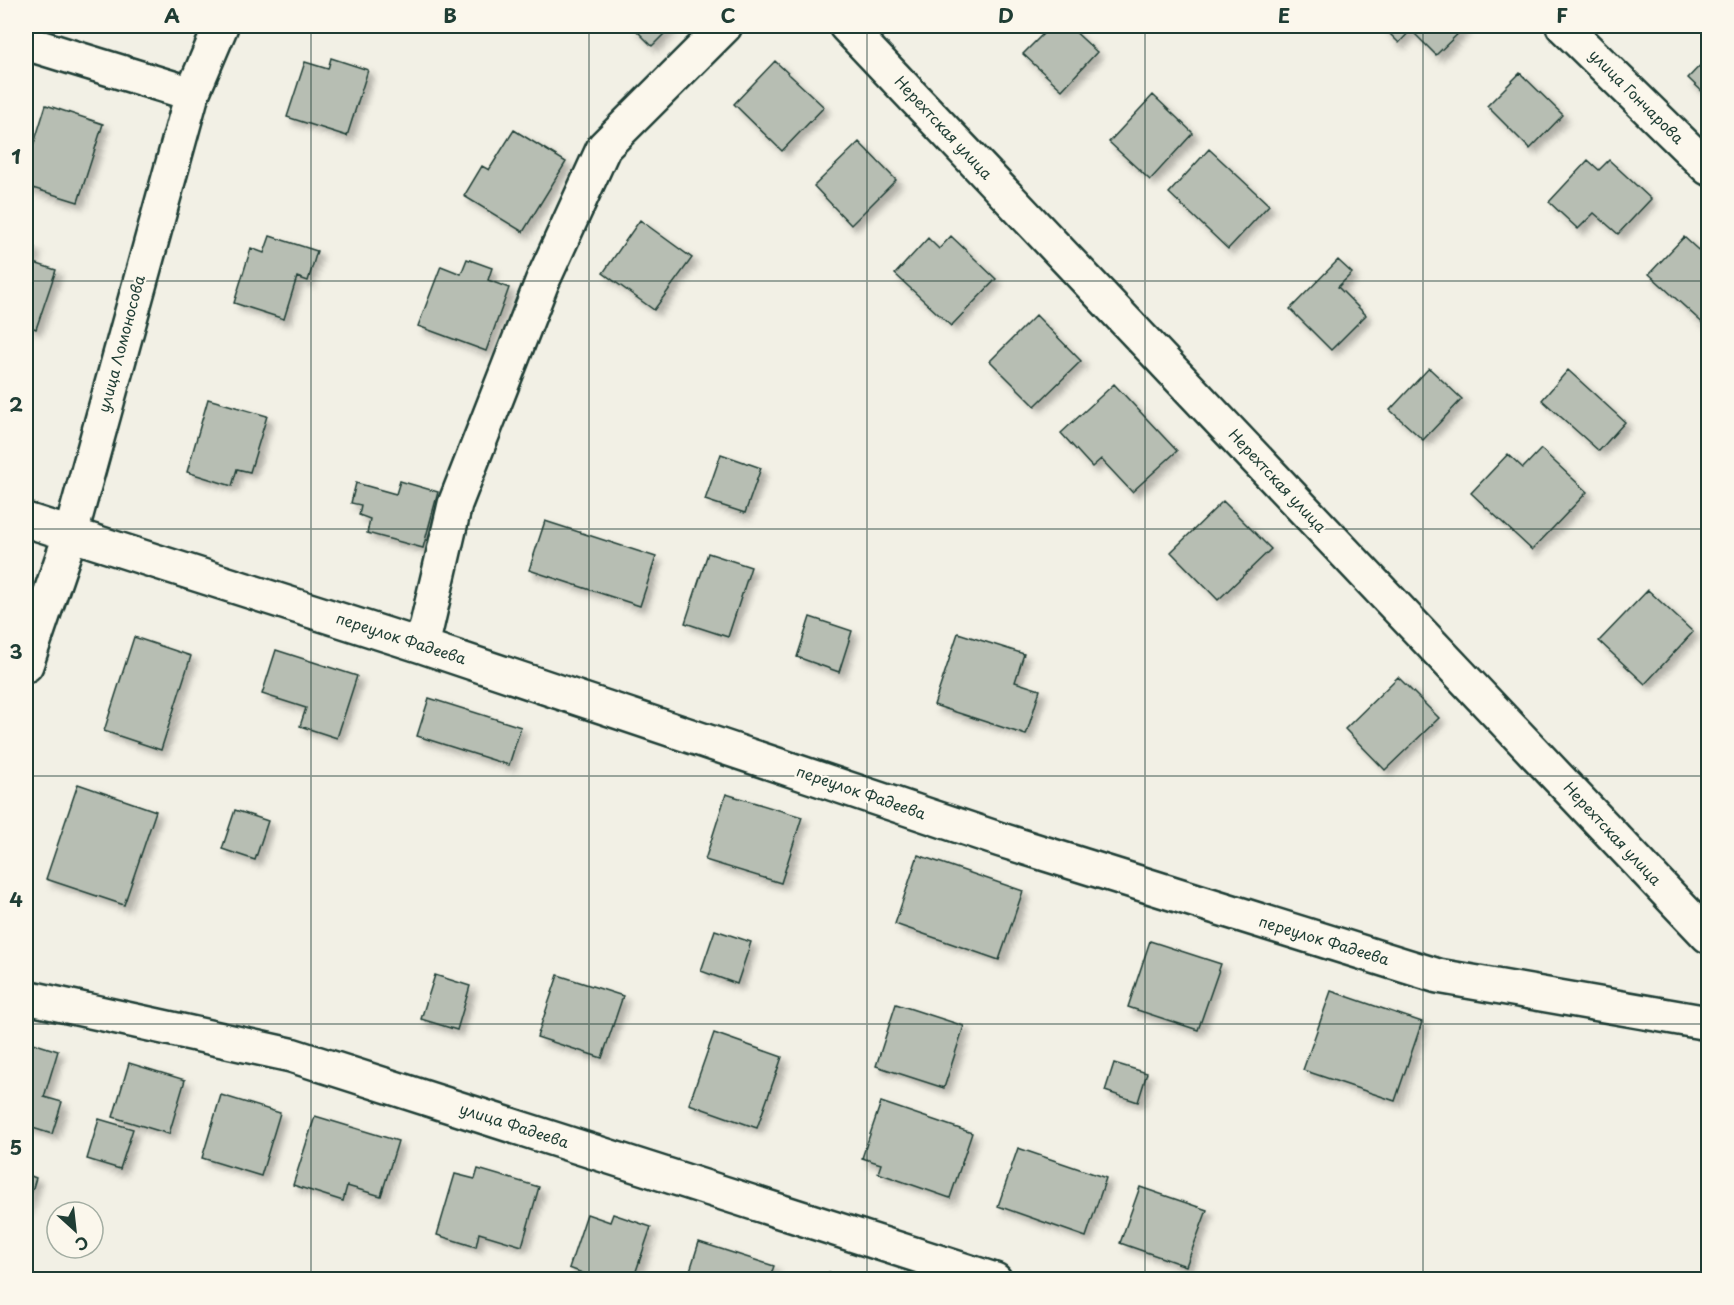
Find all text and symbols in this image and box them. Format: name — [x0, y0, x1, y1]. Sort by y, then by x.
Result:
text: A — [164, 0, 180, 30]
text: B — [443, 0, 457, 30]
text: C — [720, 0, 736, 30]
text: D — [998, 0, 1014, 30]
text: E — [1278, 0, 1290, 30]
text: F — [1556, 0, 1568, 30]
street label: улица Гончарова — [1584, 43, 1690, 149]
street label: Нерехтская улица — [890, 70, 999, 184]
text: 1 — [11, 141, 21, 171]
street label: улица Ломоносова — [91, 272, 150, 415]
text: 2 — [9, 389, 23, 419]
street label: Нерехтская улица — [1224, 423, 1333, 537]
street label: переулок Фадеева — [334, 606, 470, 670]
text: 3 — [9, 636, 23, 666]
street label: переулок Фадеева — [794, 759, 930, 825]
street label: Нерехтская улица — [1559, 776, 1668, 890]
text: 4 — [9, 884, 23, 914]
street label: переулок Фадеева — [1256, 909, 1393, 971]
street label: улица Фадеева — [457, 1096, 573, 1153]
text: 5 — [10, 1132, 22, 1162]
north arrow — [45, 1200, 105, 1260]
text: С — [71, 1231, 93, 1258]

